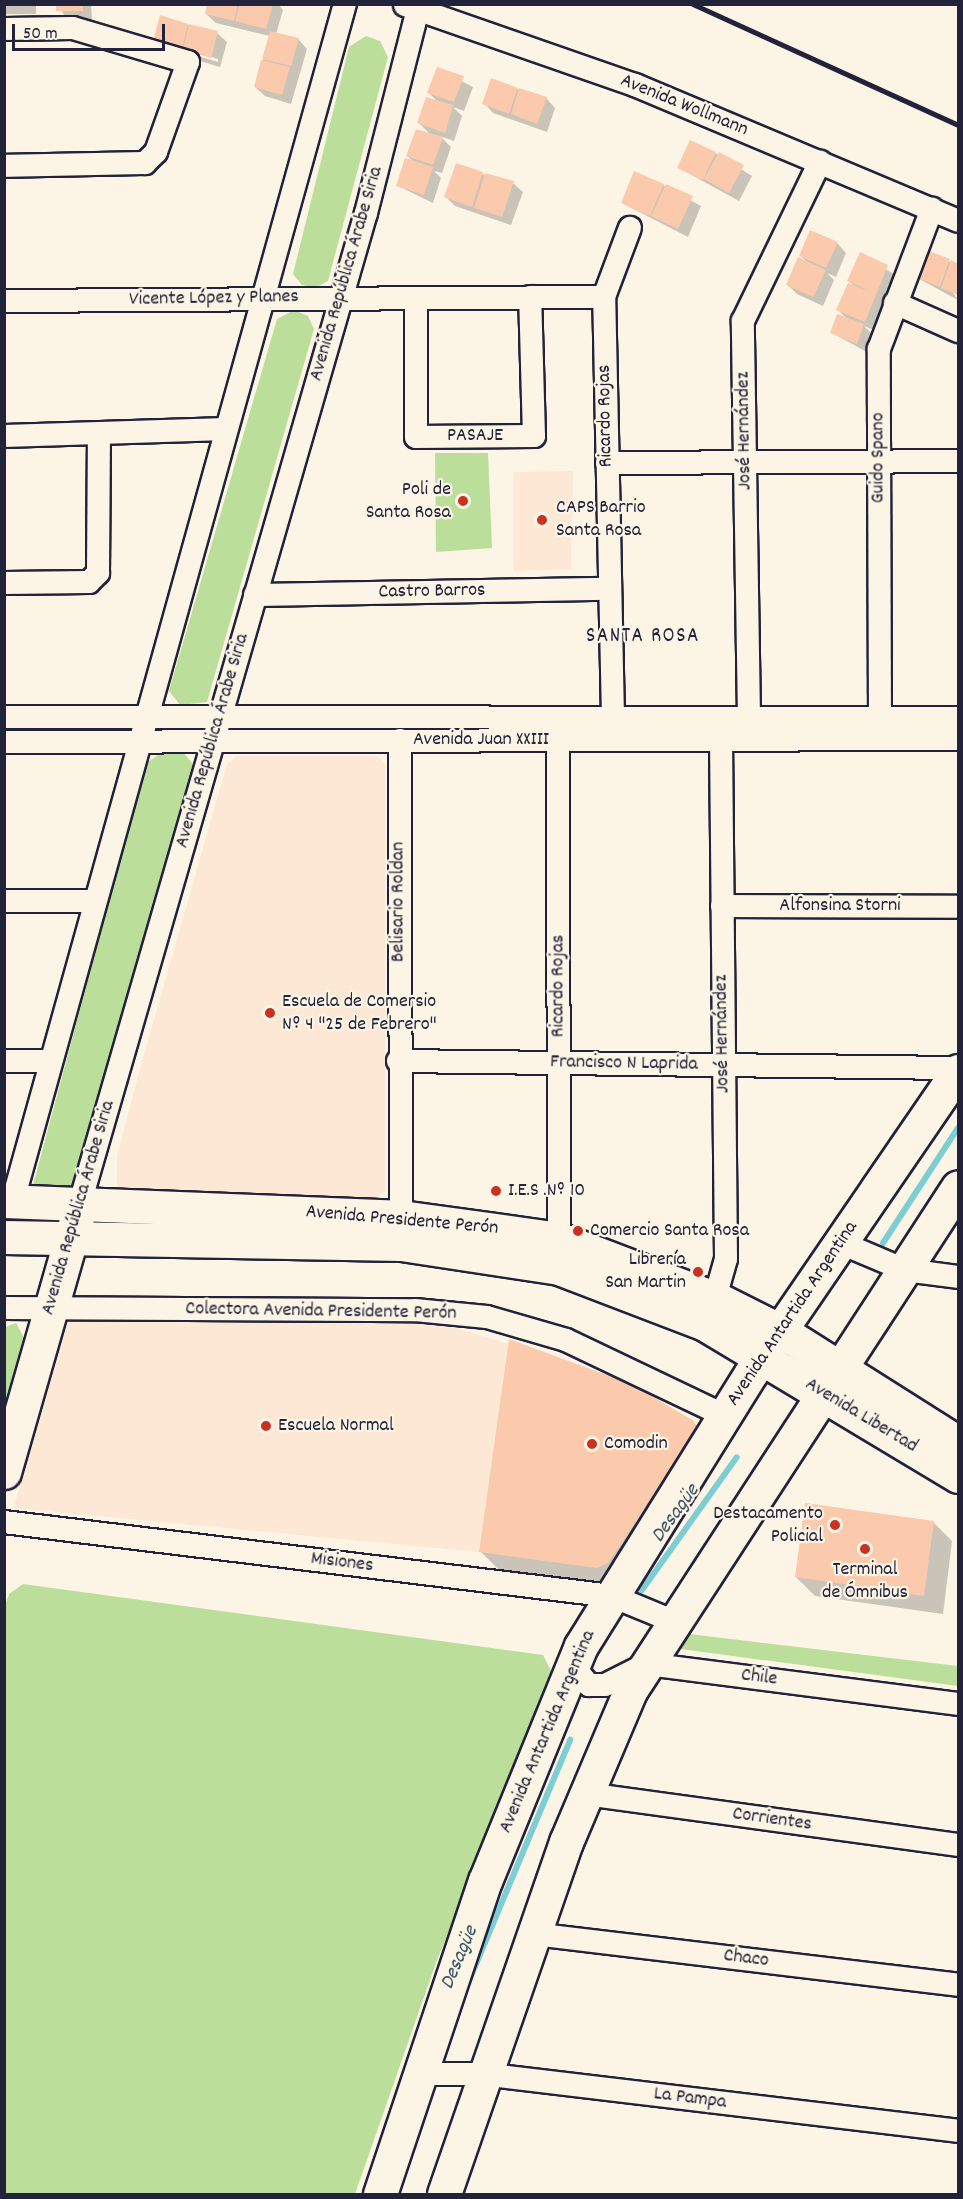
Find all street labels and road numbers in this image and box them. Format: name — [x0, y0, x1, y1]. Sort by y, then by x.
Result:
street label: Avenida Wollmann — [617, 69, 751, 143]
street label: Avenida República Árabe Siria — [305, 164, 389, 384]
street label: Vicente López y Planes — [129, 286, 299, 312]
street label: Ricardo Rojas — [593, 364, 619, 468]
street label: José Hernández — [732, 372, 758, 490]
street label: Guido Spano — [867, 413, 891, 503]
street label: PASAJE — [447, 424, 503, 448]
street label: Castro Barros — [378, 579, 486, 605]
street label: Avenida República Árabe Siria — [171, 631, 255, 851]
street label: Avenida Juan XXIII — [413, 728, 549, 752]
street label: Belisario Roldan — [387, 842, 411, 962]
street label: Alfonsina Storni — [779, 894, 901, 918]
street label: Ricardo Rojas — [547, 935, 571, 1037]
street label: José Hernández — [710, 975, 736, 1093]
street label: Francisco N Laprida — [550, 1051, 698, 1077]
street label: Avenida República Árabe Siria — [37, 1098, 121, 1318]
street label: Avenida Presidente Perón — [305, 1201, 499, 1241]
street label: Avenida Antartida Argentina — [722, 1217, 864, 1411]
street label: Colectora Avenida Presidente Perón — [185, 1298, 457, 1326]
street label: Avenida Libertad — [800, 1373, 922, 1459]
street label: Misiones — [309, 1547, 375, 1579]
street label: Avenida Antartida Argentina — [494, 1627, 602, 1837]
street label: Chile — [740, 1664, 778, 1692]
street label: Corrientes — [731, 1803, 813, 1837]
street label: Chaco — [722, 1944, 770, 1974]
street label: La Pampa — [652, 2083, 728, 2115]

